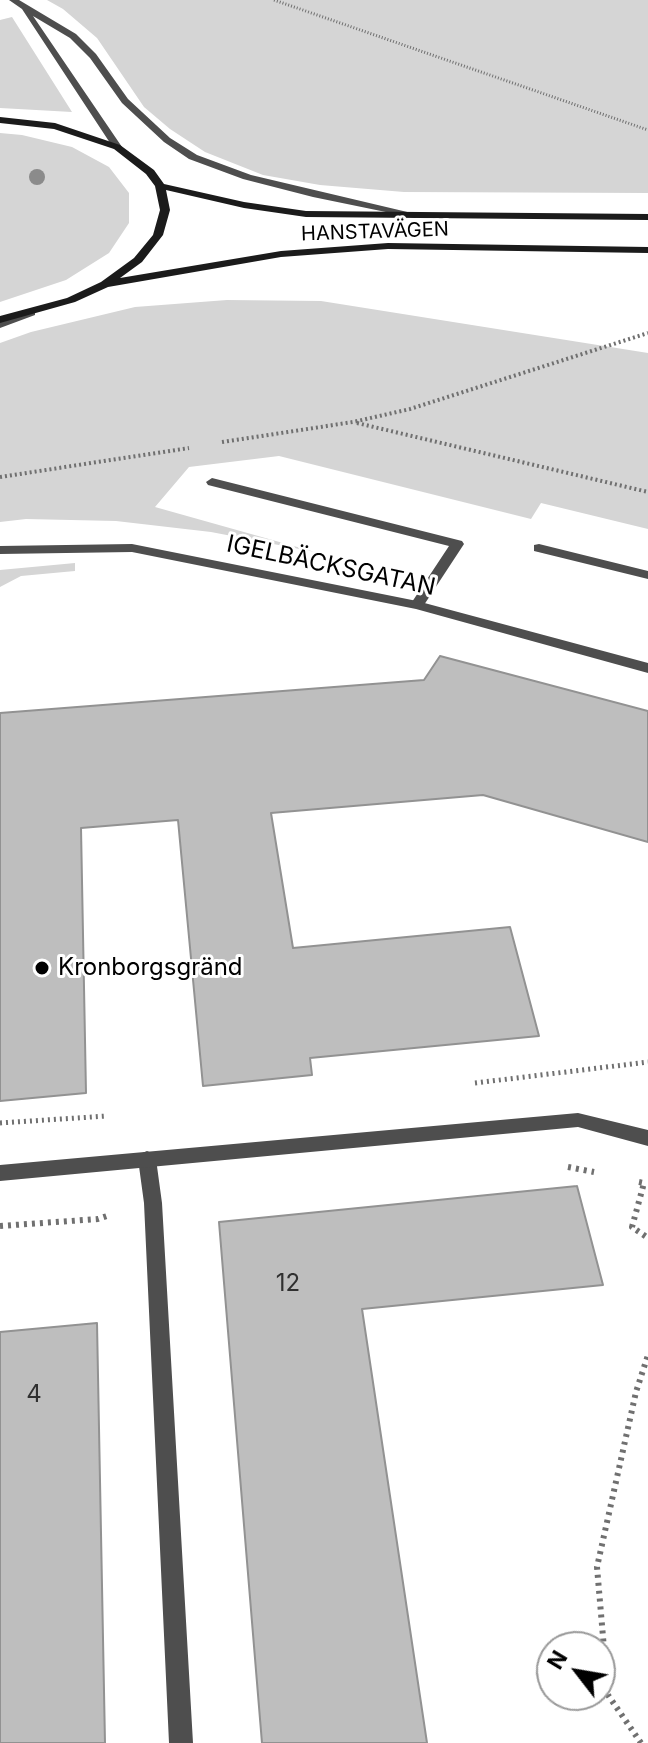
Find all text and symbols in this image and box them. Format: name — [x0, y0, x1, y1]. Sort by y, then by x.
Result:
street label: HANSTAVÄGEN — [301, 217, 449, 247]
street label: IGELBÄCKSGATAN — [224, 530, 438, 602]
place label: Kronborgsgränd — [58, 954, 243, 982]
marker: Kronborgsgränd — [33, 959, 51, 977]
house number: 12 — [276, 1270, 300, 1298]
house number: 4 — [26, 1381, 42, 1409]
north arrow — [536, 1631, 616, 1711]
text: N — [542, 1646, 573, 1674]

